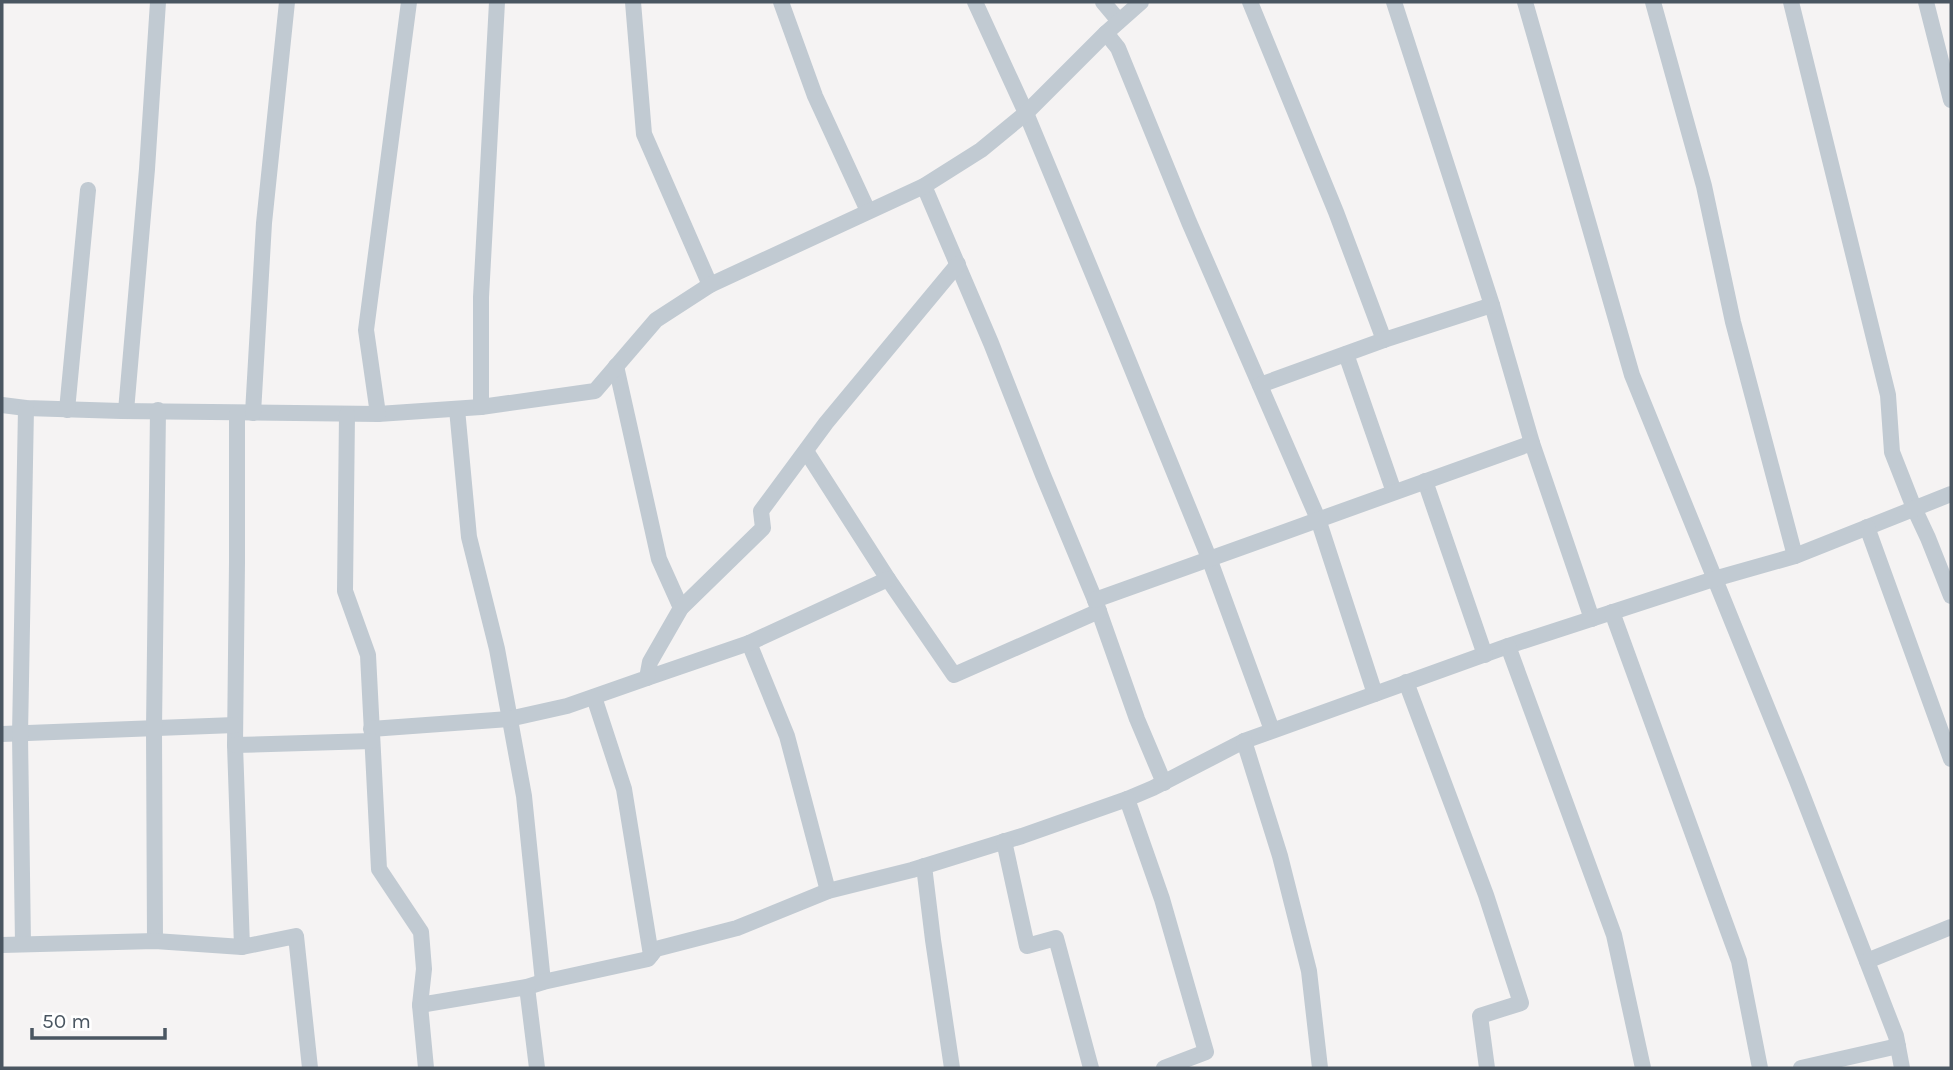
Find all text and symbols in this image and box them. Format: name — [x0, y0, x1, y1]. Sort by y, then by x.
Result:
scale bar — [32, 996, 164, 1040]
text: 50 m — [42, 1009, 91, 1033]

